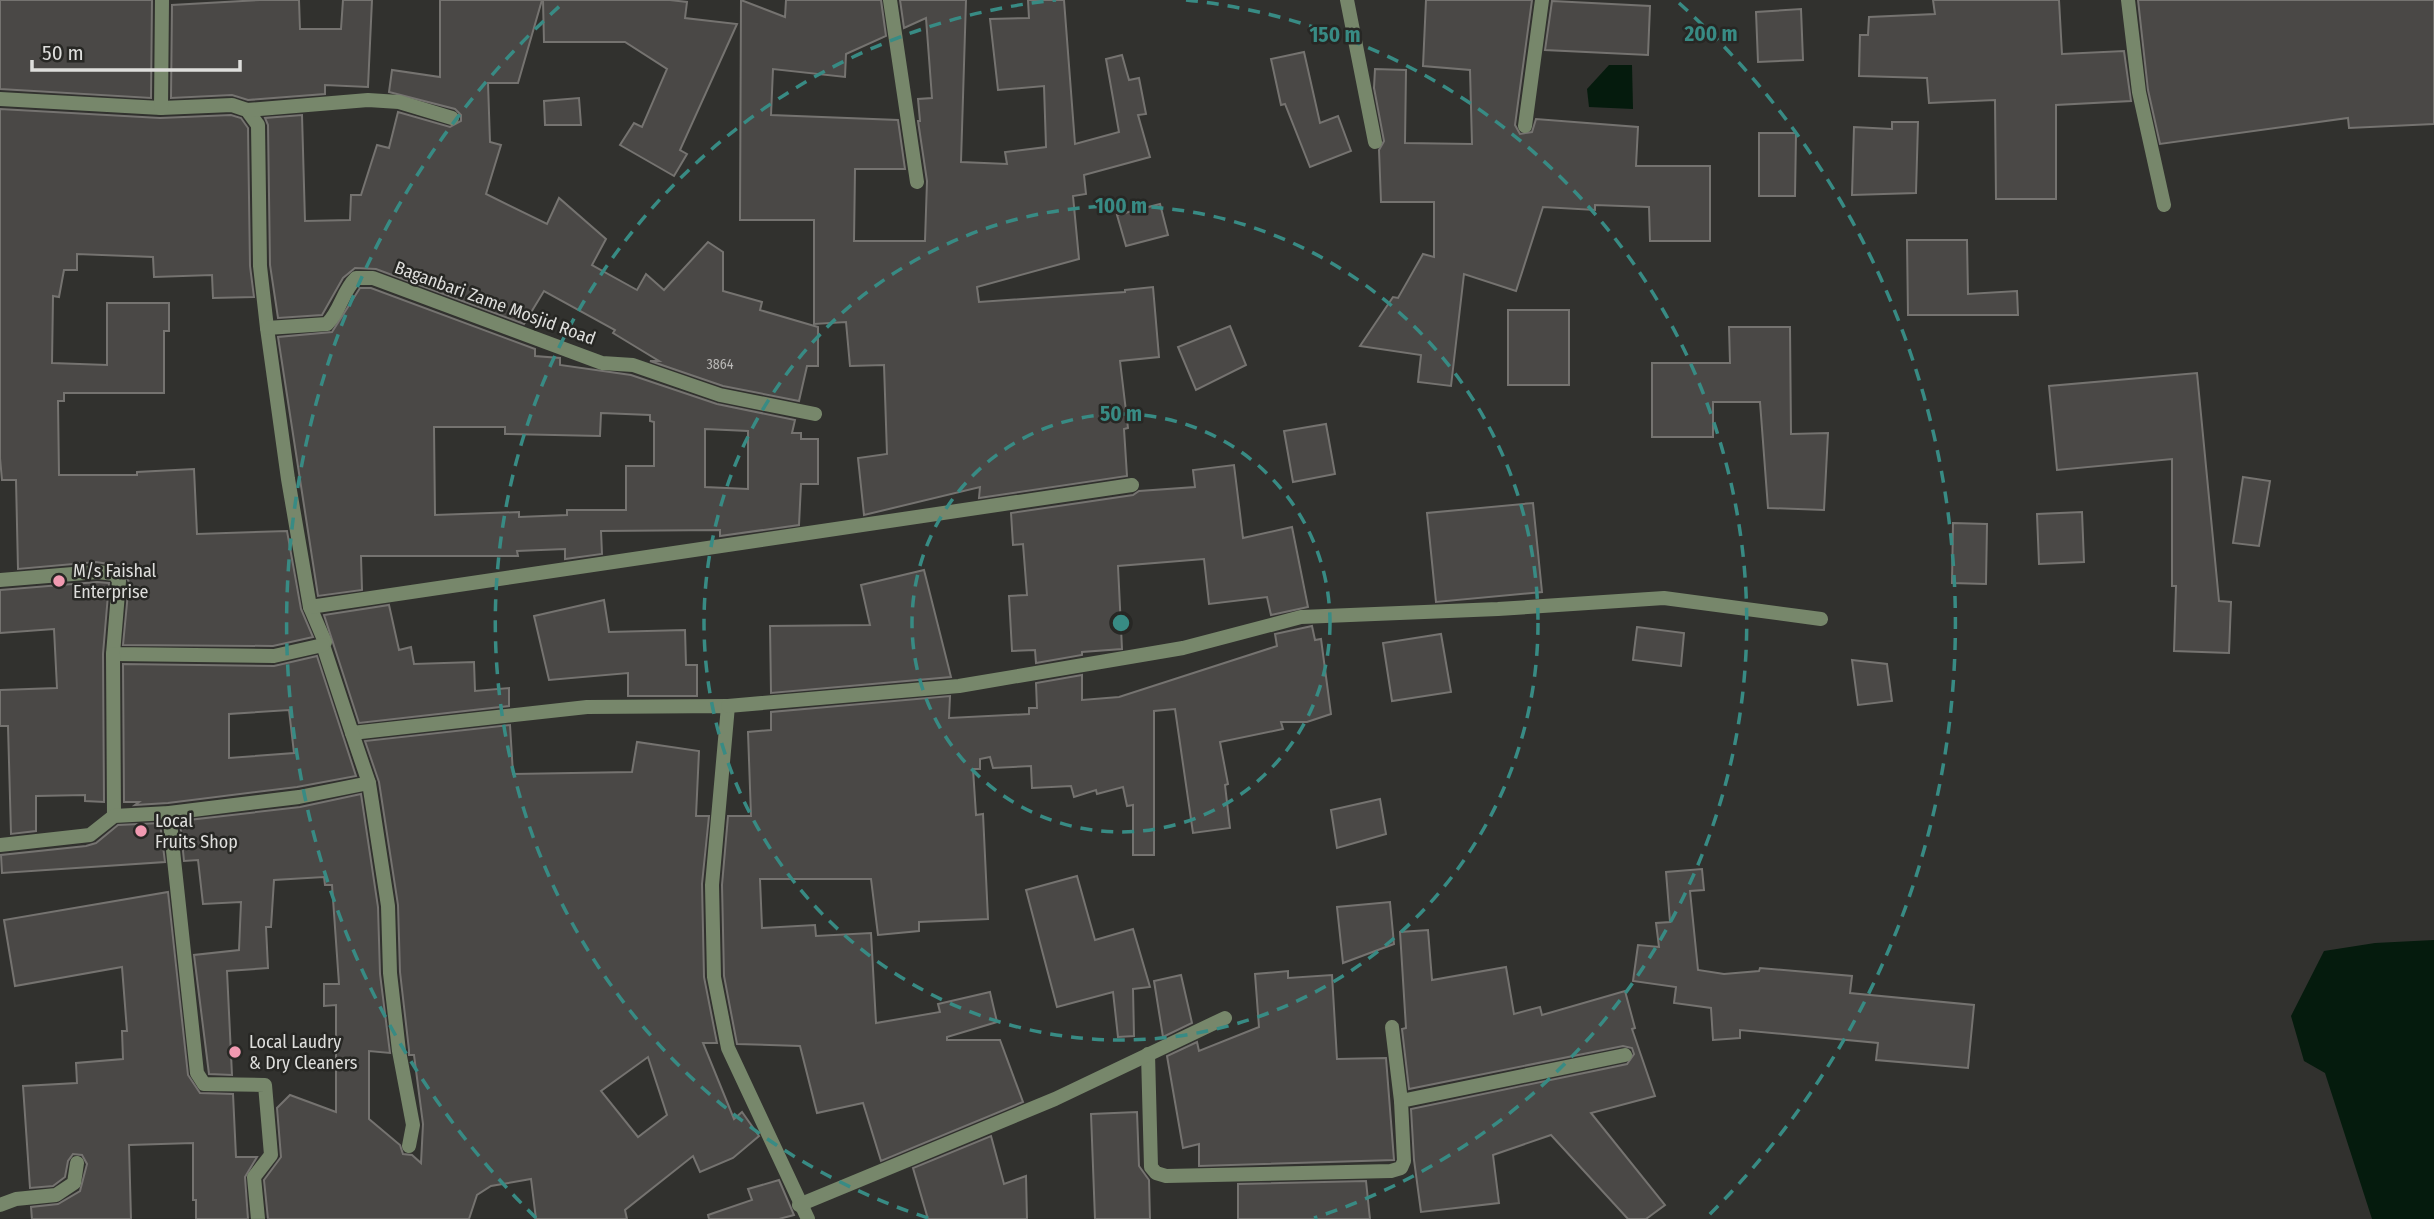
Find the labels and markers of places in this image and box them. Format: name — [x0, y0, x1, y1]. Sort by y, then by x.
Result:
place label: M/s Faishal Enterprise — [73, 560, 157, 603]
marker: M/s Faishal Enterprise — [51, 573, 67, 589]
centre of rings — [1109, 611, 1133, 635]
place label: Local Fruits Shop — [155, 810, 238, 853]
marker: Local Fruits Shop — [133, 823, 149, 839]
place label: Local Laudry & Dry Cleaners — [249, 1031, 358, 1074]
marker: Local Laudry & Dry Cleaners — [227, 1044, 243, 1060]

